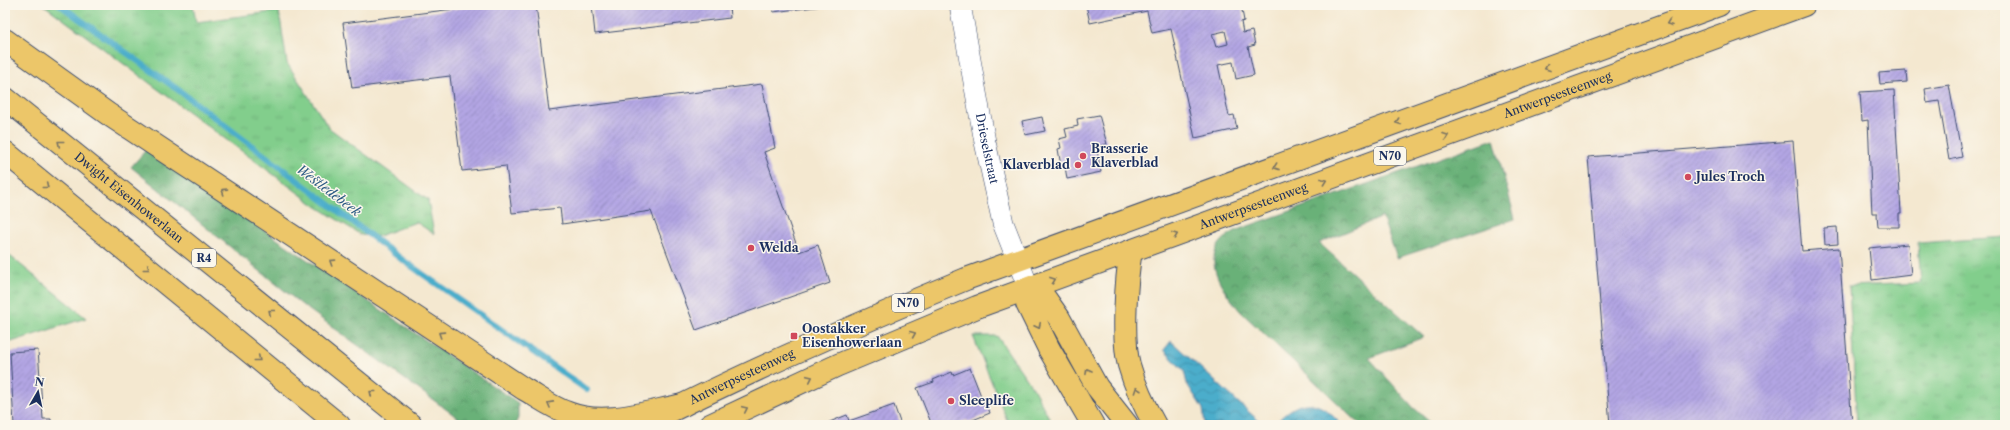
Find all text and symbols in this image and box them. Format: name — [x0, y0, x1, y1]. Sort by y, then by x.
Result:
one-way arrow — [1665, 19, 1672, 27]
one-way arrow — [1543, 63, 1550, 72]
street label: Antwerpsesteenweg — [1500, 68, 1614, 122]
street label: Drieselstraat — [973, 112, 1002, 186]
one-way arrow — [1395, 118, 1402, 126]
one-way arrow — [1442, 133, 1449, 141]
one-way arrow — [58, 140, 65, 147]
place label: Brasserie Klaverblad — [1091, 141, 1159, 170]
road number: N70 — [1374, 147, 1406, 165]
street label: Dwight Eisenhowerlaan — [72, 149, 187, 246]
marker: Brasserie Klaverblad — [1078, 151, 1088, 161]
place label: Klaverblad — [1002, 157, 1070, 172]
marker: Klaverblad — [1073, 160, 1083, 170]
water label: Westledebeek — [294, 161, 365, 220]
one-way arrow — [1273, 162, 1280, 171]
place label: Jules Troch — [1694, 169, 1766, 184]
marker: Jules Troch — [1683, 172, 1693, 182]
one-way arrow — [1320, 177, 1327, 185]
street label: Antwerpsesteenweg — [1196, 179, 1310, 233]
one-way arrow — [41, 181, 49, 188]
one-way arrow — [221, 188, 228, 196]
one-way arrow — [1172, 231, 1179, 240]
place label: Welda — [758, 240, 800, 255]
marker: Welda — [746, 243, 756, 253]
road number: R4 — [192, 249, 216, 267]
one-way arrow — [329, 260, 336, 267]
one-way arrow — [142, 264, 149, 271]
one-way arrow — [1050, 276, 1057, 285]
road number: N70 — [892, 294, 924, 312]
one-way arrow — [268, 310, 275, 317]
place label: Oostakker Eisenhowerlaan — [802, 321, 903, 350]
one-way arrow — [1033, 321, 1041, 329]
marker: Oostakker Eisenhowerlaan — [789, 331, 799, 341]
one-way arrow — [908, 331, 916, 339]
one-way arrow — [438, 332, 445, 339]
street label: Antwerpsesteenweg — [686, 345, 797, 408]
one-way arrow — [254, 355, 261, 362]
one-way arrow — [1085, 367, 1093, 375]
north arrow — [18, 372, 58, 412]
text: N — [34, 374, 46, 390]
one-way arrow — [805, 375, 813, 383]
one-way arrow — [1134, 387, 1142, 394]
one-way arrow — [369, 391, 377, 398]
place label: Sleeplife — [959, 393, 1014, 408]
marker: Sleeplife — [946, 396, 956, 406]
one-way arrow — [547, 401, 554, 408]
one-way arrow — [742, 405, 749, 413]

